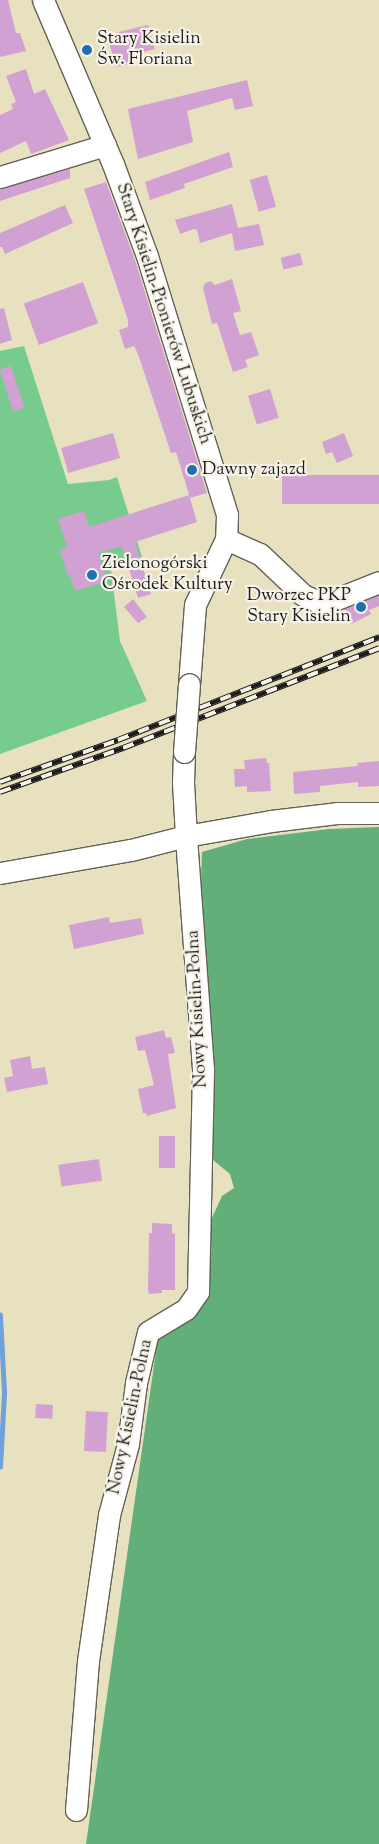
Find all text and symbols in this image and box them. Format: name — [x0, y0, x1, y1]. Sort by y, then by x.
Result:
place label: Stary Kisielin Św. Floriana — [97, 29, 201, 72]
marker: Stary Kisielin Św. Floriana — [81, 44, 93, 56]
street label: Stary Kisielin-Pionierów Lubuskich — [110, 181, 216, 447]
place label: Dawny zajazd — [202, 459, 306, 481]
marker: Dawny zajazd — [186, 464, 198, 476]
place label: Zielonogórski Ośrodek Kultury — [102, 554, 233, 596]
marker: Zielonogórski Ośrodek Kultury — [86, 569, 98, 581]
place label: Dworzec PKP Stary Kisielin — [247, 586, 351, 628]
marker: Dworzec PKP Stary Kisielin — [355, 601, 367, 613]
street label: Nowy Kisielin-Polna — [183, 930, 213, 1088]
street label: Nowy Kisielin-Polna — [104, 1337, 158, 1497]

